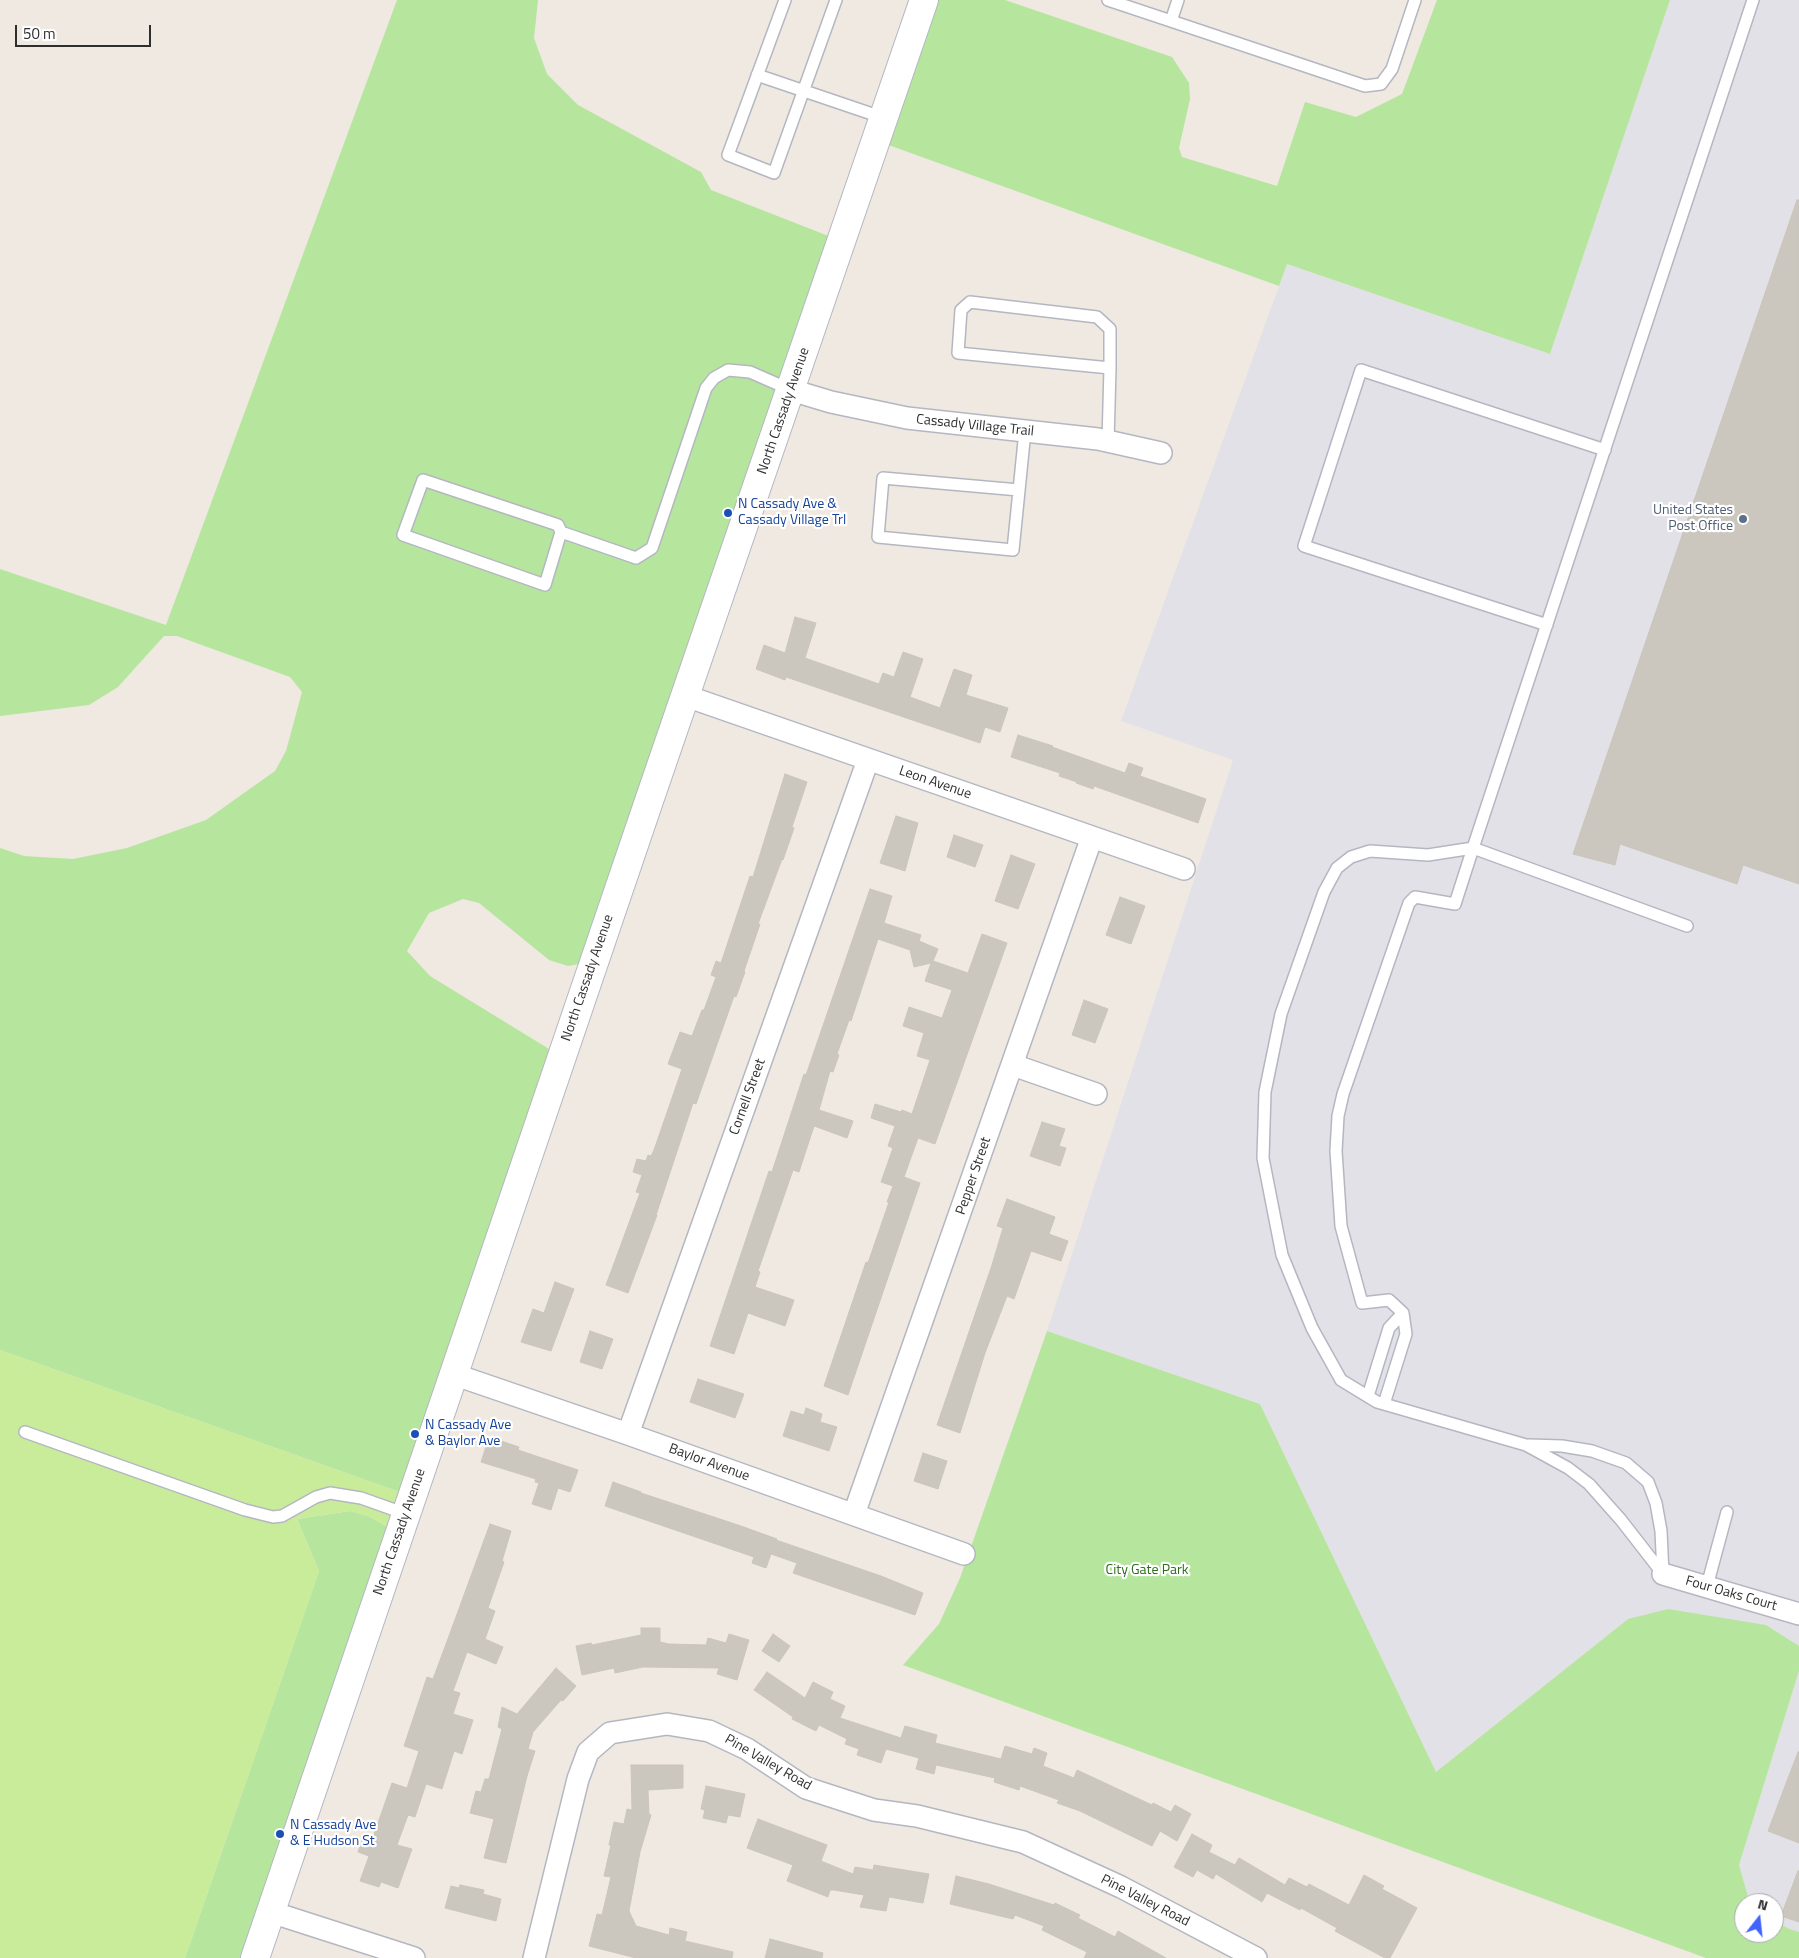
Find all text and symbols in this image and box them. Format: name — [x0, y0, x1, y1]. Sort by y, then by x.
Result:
scale bar — [18, 15, 154, 47]
text: 50 m — [23, 22, 56, 45]
street label: North Cassady Avenue — [754, 345, 814, 477]
street label: Cassady Village Trail — [915, 411, 1035, 441]
place label: N Cassady Ave & Cassady Village Trl — [738, 497, 846, 530]
place label: United States Post Office — [1653, 503, 1733, 536]
marker: N Cassady Ave & Cassady Village Trl — [722, 507, 734, 519]
marker: United States Post Office — [1737, 513, 1749, 525]
street label: Leon Avenue — [897, 763, 973, 803]
street label: North Cassady Avenue — [558, 912, 618, 1044]
street label: Cornell Street — [726, 1057, 770, 1137]
street label: Pepper Street — [953, 1135, 995, 1217]
place label: N Cassady Ave & Baylor Ave — [425, 1418, 511, 1450]
marker: N Cassady Ave & Baylor Ave — [409, 1428, 421, 1440]
street label: Baylor Avenue — [666, 1441, 752, 1485]
street label: North Cassady Avenue — [370, 1466, 430, 1598]
park label: City Gate Park — [1106, 1563, 1188, 1579]
street label: Four Oaks Court — [1683, 1573, 1779, 1615]
street label: Pine Valley Road — [722, 1731, 814, 1795]
place label: N Cassady Ave & E Hudson St — [290, 1818, 376, 1850]
marker: N Cassady Ave & E Hudson St — [274, 1828, 286, 1840]
street label: Pine Valley Road — [1098, 1871, 1192, 1931]
north arrow — [1734, 1893, 1784, 1943]
text: N — [1755, 1893, 1771, 1915]

